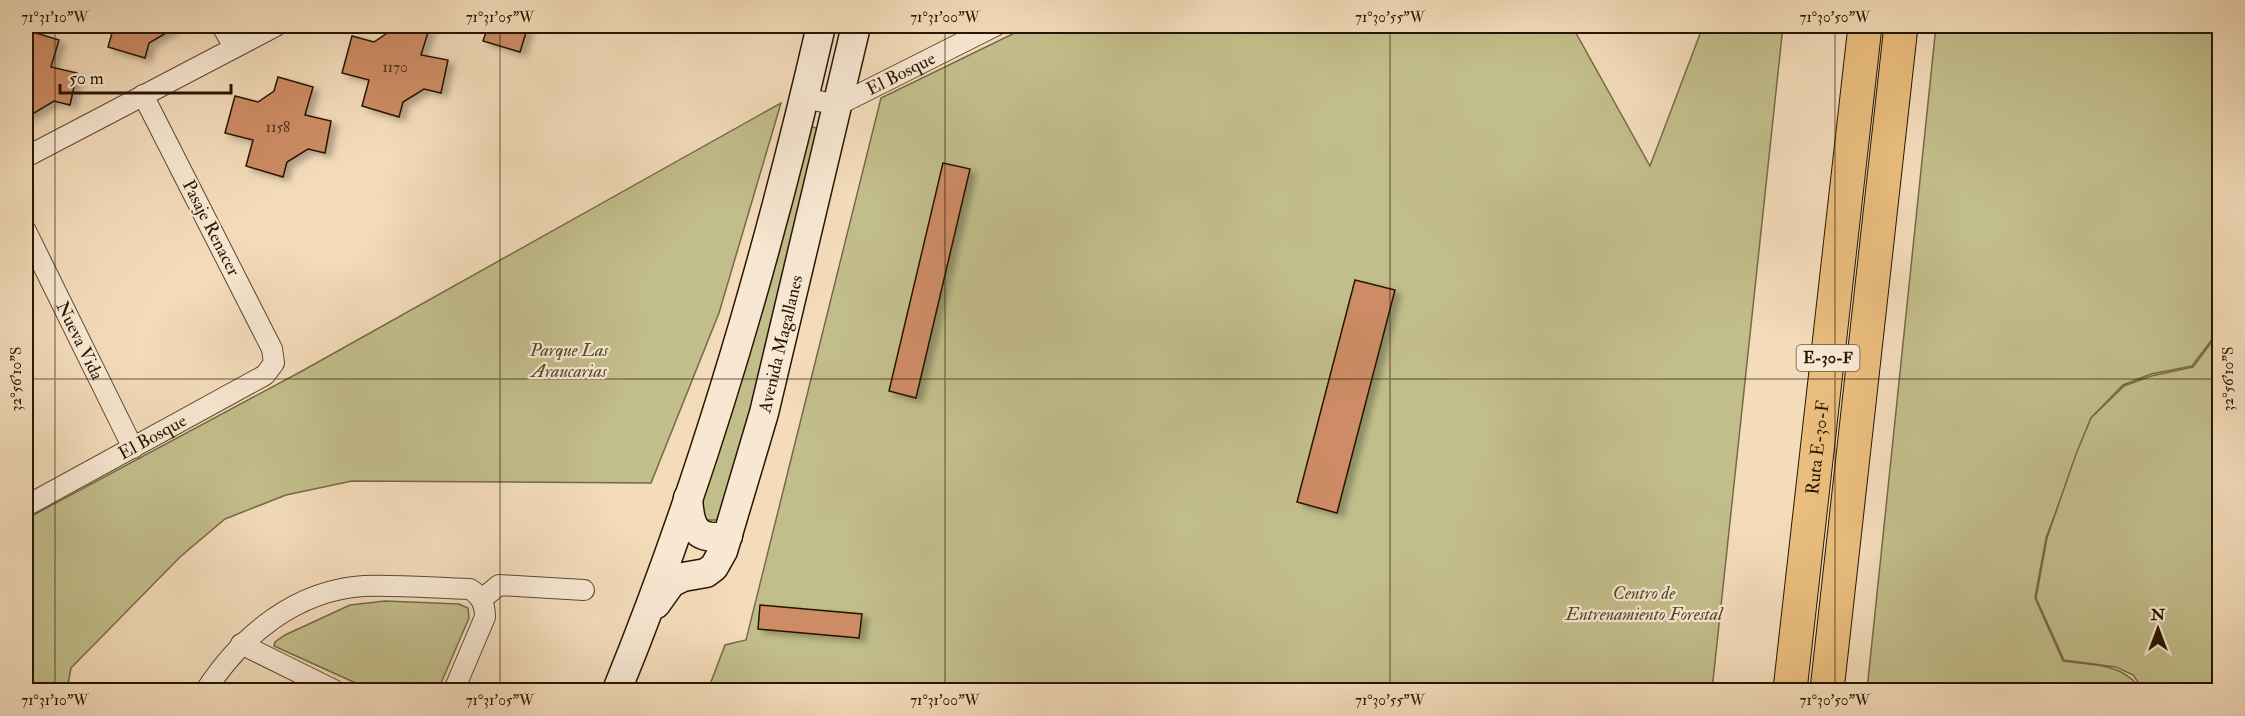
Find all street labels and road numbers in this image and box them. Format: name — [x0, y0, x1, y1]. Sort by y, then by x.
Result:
street label: El Bosque — [862, 46, 940, 100]
street label: Pasaje Renacer — [177, 176, 245, 280]
street label: Avenida Magallanes — [753, 273, 808, 416]
street label: Nueva Vida — [51, 297, 109, 384]
road number: E-30-F — [1796, 345, 1860, 371]
street label: Ruta E-30-F — [1801, 399, 1834, 496]
street label: El Bosque — [114, 409, 191, 465]

